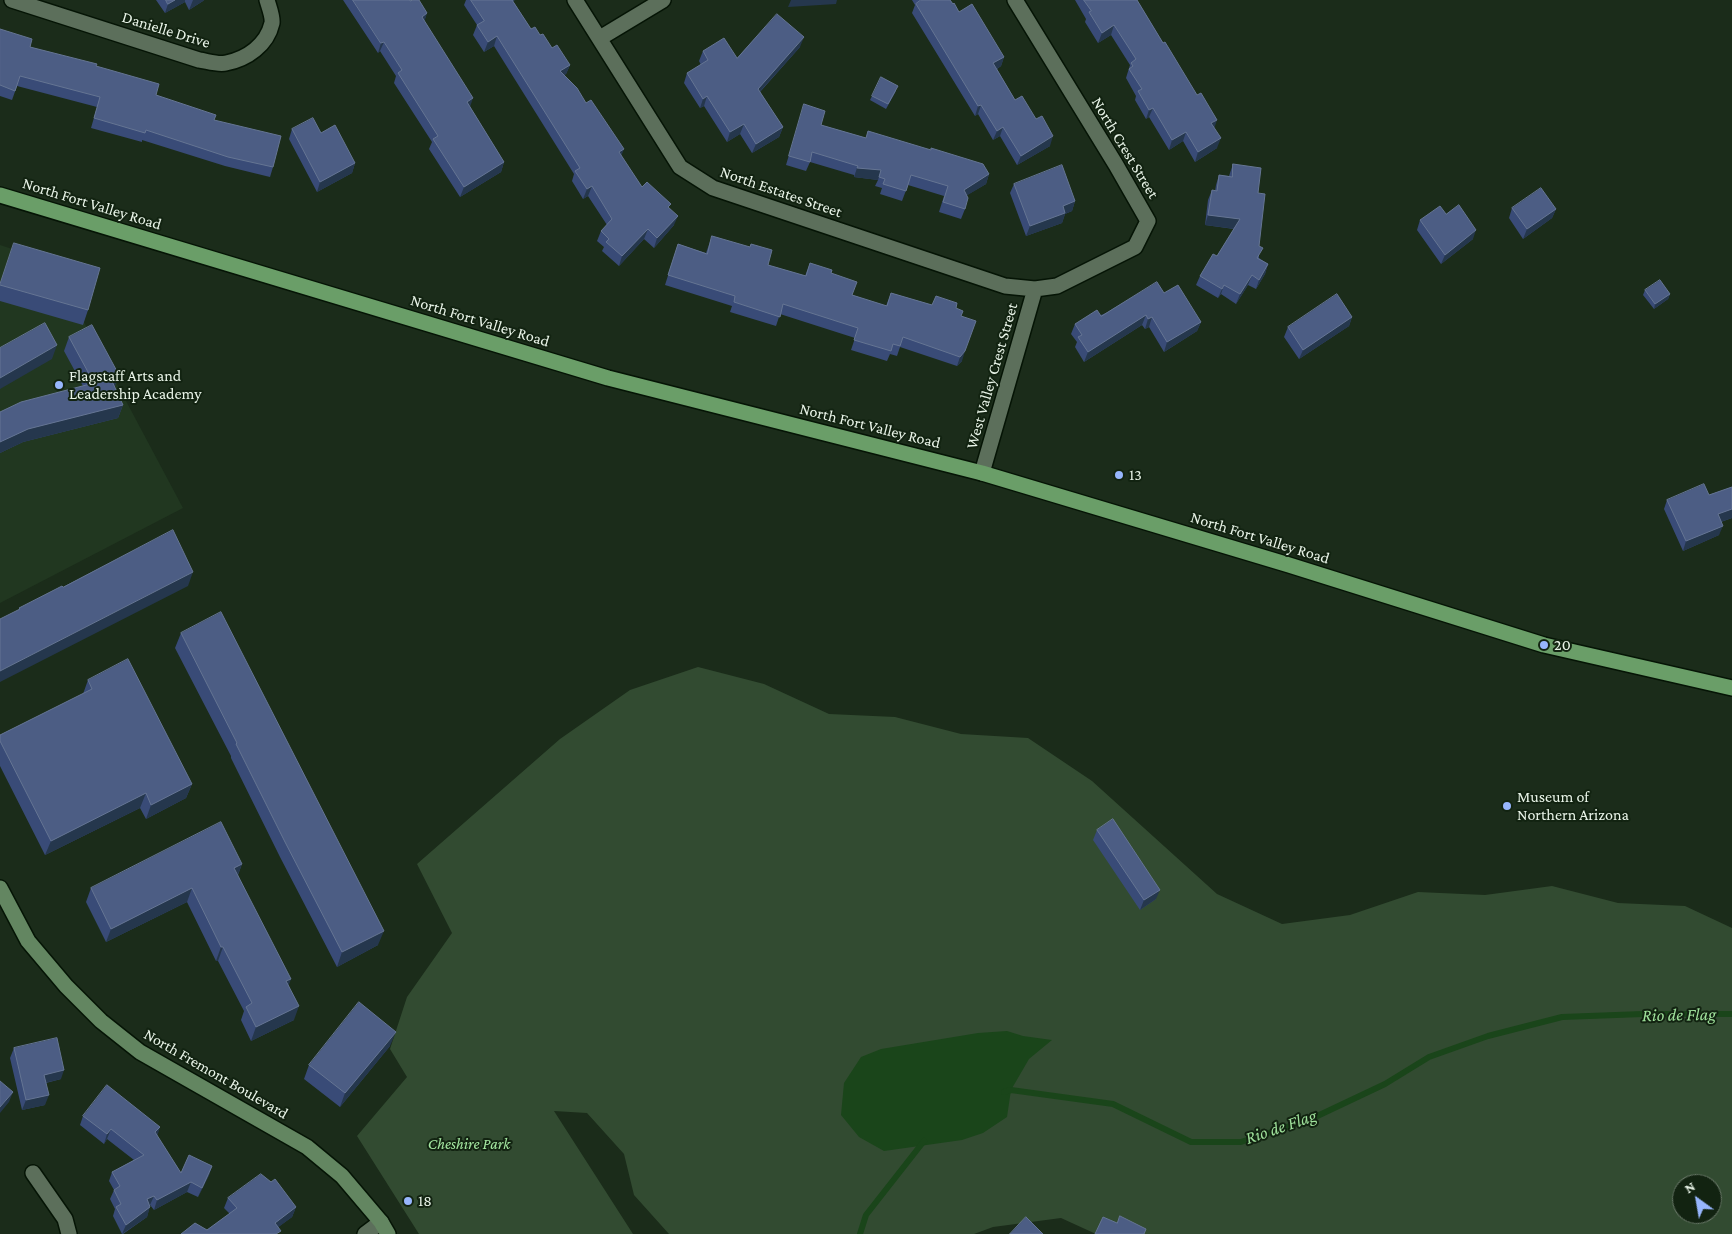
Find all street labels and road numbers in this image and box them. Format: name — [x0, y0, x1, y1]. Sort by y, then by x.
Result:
street label: Danielle Drive — [120, 8, 212, 52]
street label: North Crest Street — [1087, 94, 1163, 202]
street label: North Estates Street — [718, 162, 844, 222]
street label: North Fort Valley Road — [20, 174, 164, 234]
street label: North Fort Valley Road — [408, 291, 552, 351]
street label: West Valley Crest Street — [962, 301, 1022, 451]
street label: North Fort Valley Road — [798, 399, 942, 453]
street label: North Fort Valley Road — [1188, 508, 1332, 568]
street label: North Fremont Boulevard — [140, 1025, 292, 1123]

